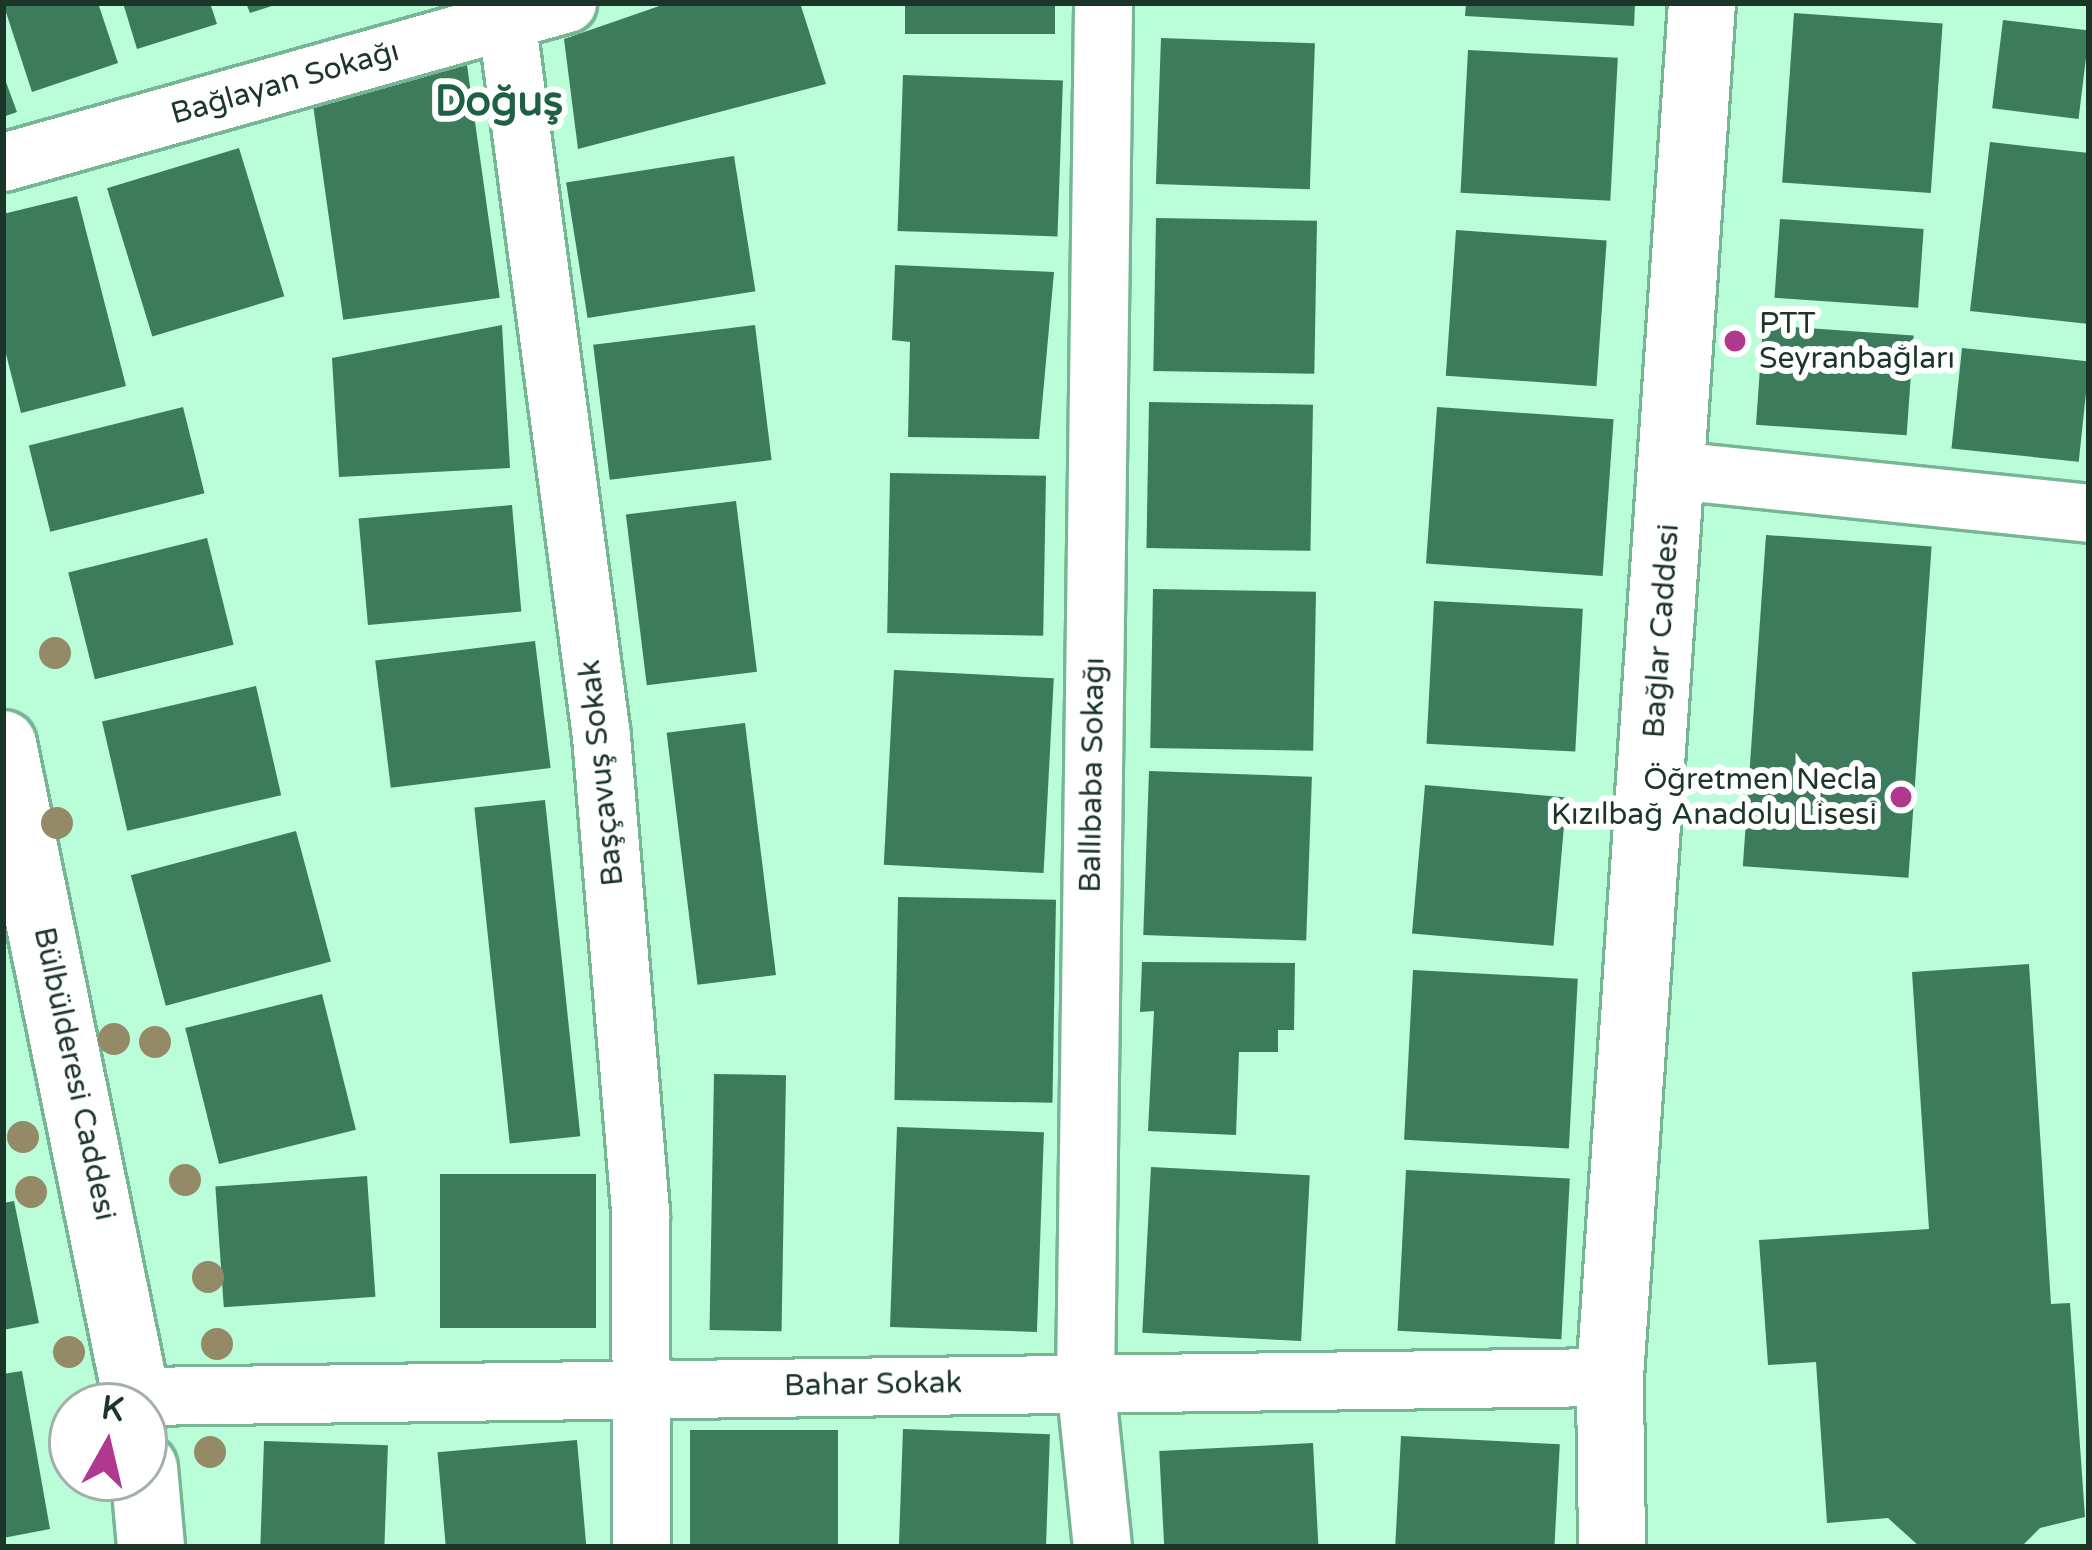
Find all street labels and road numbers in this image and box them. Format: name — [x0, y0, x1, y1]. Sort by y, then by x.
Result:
street label: Bağlayan Sokağı — [167, 33, 403, 133]
street label: Bağlar Caddesi — [1637, 523, 1687, 739]
street label: Ballıbaba Sokağı — [1073, 657, 1113, 893]
street label: Başçavuş Sokak — [572, 658, 632, 888]
street label: Bülbülderesi Caddesi — [25, 924, 123, 1224]
street label: Bahar Sokak — [784, 1365, 962, 1405]

